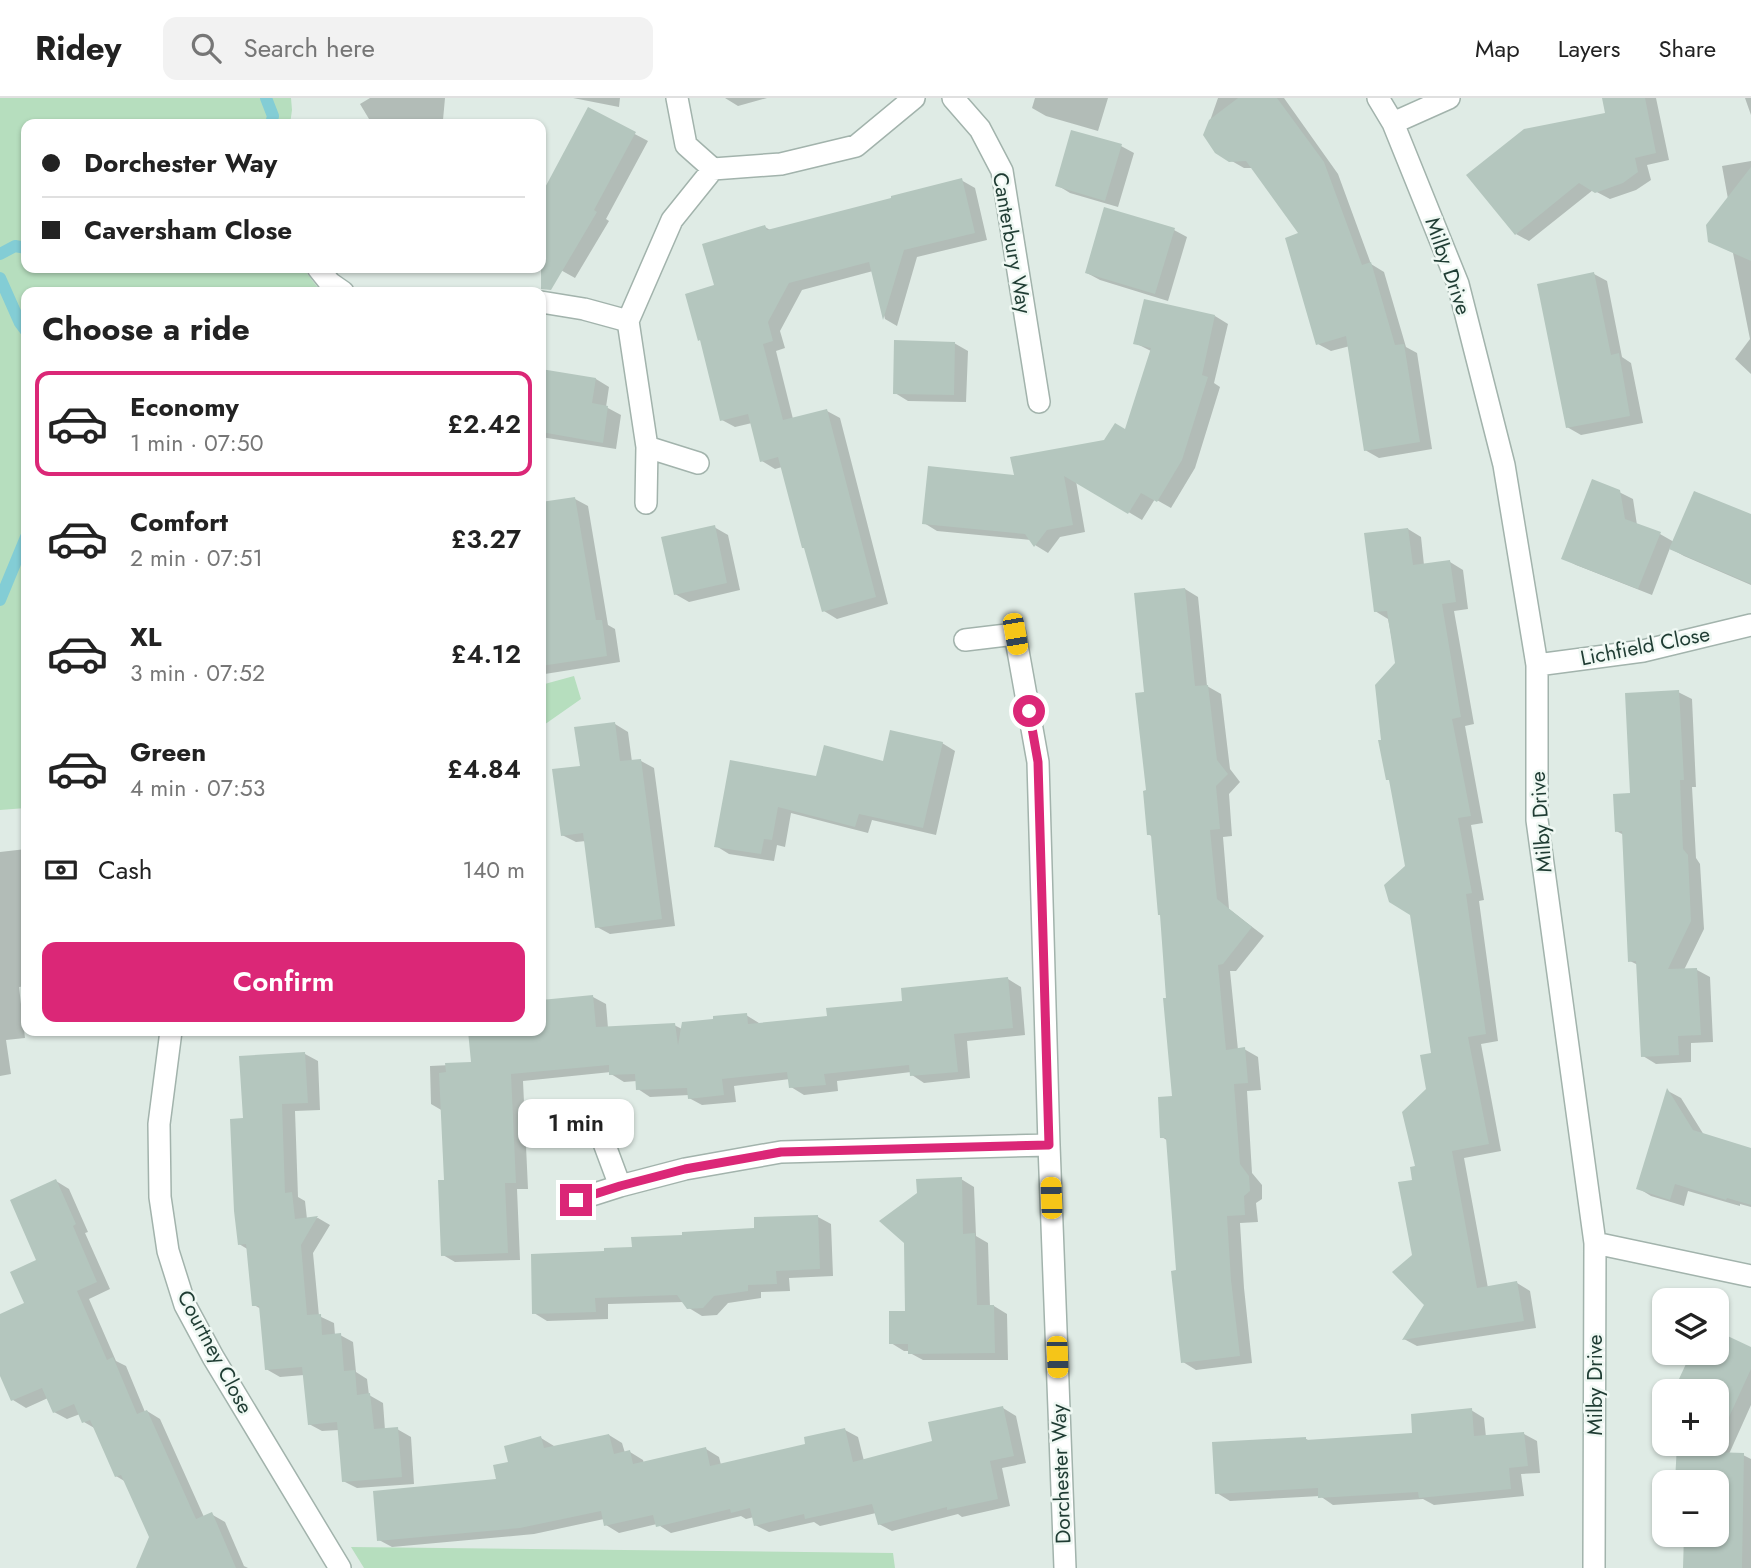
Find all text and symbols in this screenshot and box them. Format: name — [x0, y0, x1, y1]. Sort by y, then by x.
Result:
search box — [163, 17, 653, 80]
text: Ridey — [35, 25, 121, 72]
icon: search — [187, 29, 225, 67]
text: Search here — [243, 29, 375, 67]
text: Map — [1475, 31, 1520, 66]
text: Layers — [1558, 31, 1620, 66]
text: Share — [1658, 31, 1716, 66]
text: Dorchester Way — [84, 144, 277, 182]
street label: Canterbury Way — [985, 170, 1039, 317]
text: Caversham Close — [84, 211, 292, 249]
street label: Milby Drive — [1417, 213, 1479, 319]
text: Choose a ride — [42, 306, 250, 352]
text: Economy — [130, 388, 239, 426]
icon: car — [46, 392, 109, 455]
text: £2.42 — [447, 405, 521, 443]
text: 1 min · 07:50 — [130, 426, 264, 460]
text: Comfort — [130, 503, 228, 541]
icon: car — [46, 507, 109, 570]
text: £3.27 — [451, 520, 521, 558]
text: 2 min · 07:51 — [130, 541, 263, 575]
car — [1002, 611, 1029, 657]
text: XL — [130, 618, 162, 656]
street label: Lichfield Close — [1578, 619, 1712, 673]
icon: car — [46, 622, 109, 685]
text: £4.12 — [451, 635, 521, 673]
text: 3 min · 07:52 — [130, 656, 265, 690]
route start — [1013, 695, 1045, 727]
text: Green — [130, 733, 206, 771]
icon: car — [46, 737, 109, 800]
text: £4.84 — [447, 750, 521, 788]
street label: Milby Drive — [1522, 770, 1559, 874]
text: 4 min · 07:53 — [130, 771, 265, 805]
icon: cash — [42, 851, 80, 889]
text: Cash — [98, 851, 152, 889]
text: 140 m — [463, 853, 525, 887]
button: Confirm — [42, 942, 525, 1022]
callout: 1 min — [518, 1098, 634, 1148]
text: 1 min — [548, 1106, 604, 1140]
car — [1040, 1177, 1063, 1219]
route end — [560, 1184, 592, 1216]
street label: Courtney Close — [170, 1285, 260, 1419]
map controls — [1652, 1288, 1729, 1547]
button: layers — [1652, 1288, 1729, 1365]
street label: Milby Drive — [1580, 1334, 1610, 1436]
car — [1046, 1336, 1069, 1378]
button: + — [1652, 1379, 1729, 1456]
street label: Dorchester Way — [1044, 1403, 1078, 1545]
button: − — [1652, 1470, 1729, 1547]

